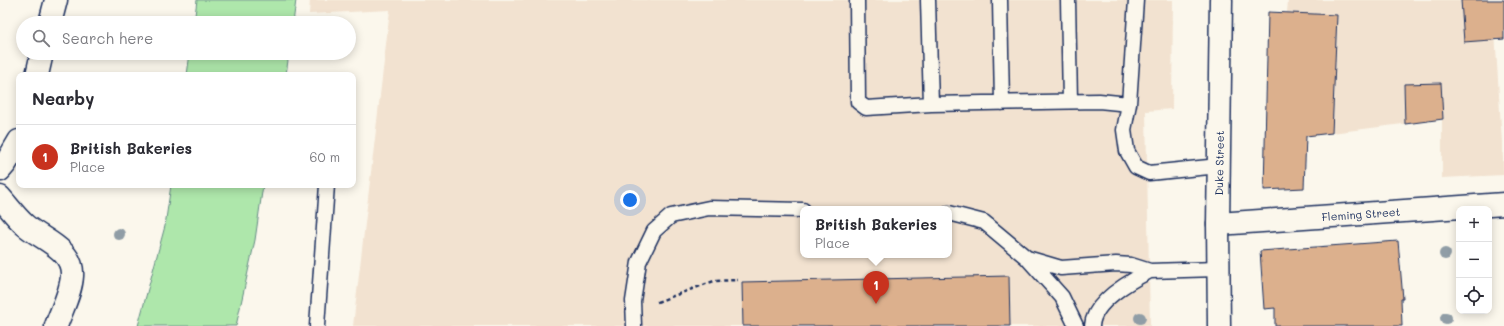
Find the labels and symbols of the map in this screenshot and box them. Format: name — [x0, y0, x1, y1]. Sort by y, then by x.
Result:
street label: Duke Street — [1211, 130, 1227, 196]
your location — [620, 190, 640, 210]
street label: Fleming Street — [1321, 204, 1401, 224]
pin: 1 — [863, 271, 889, 304]

